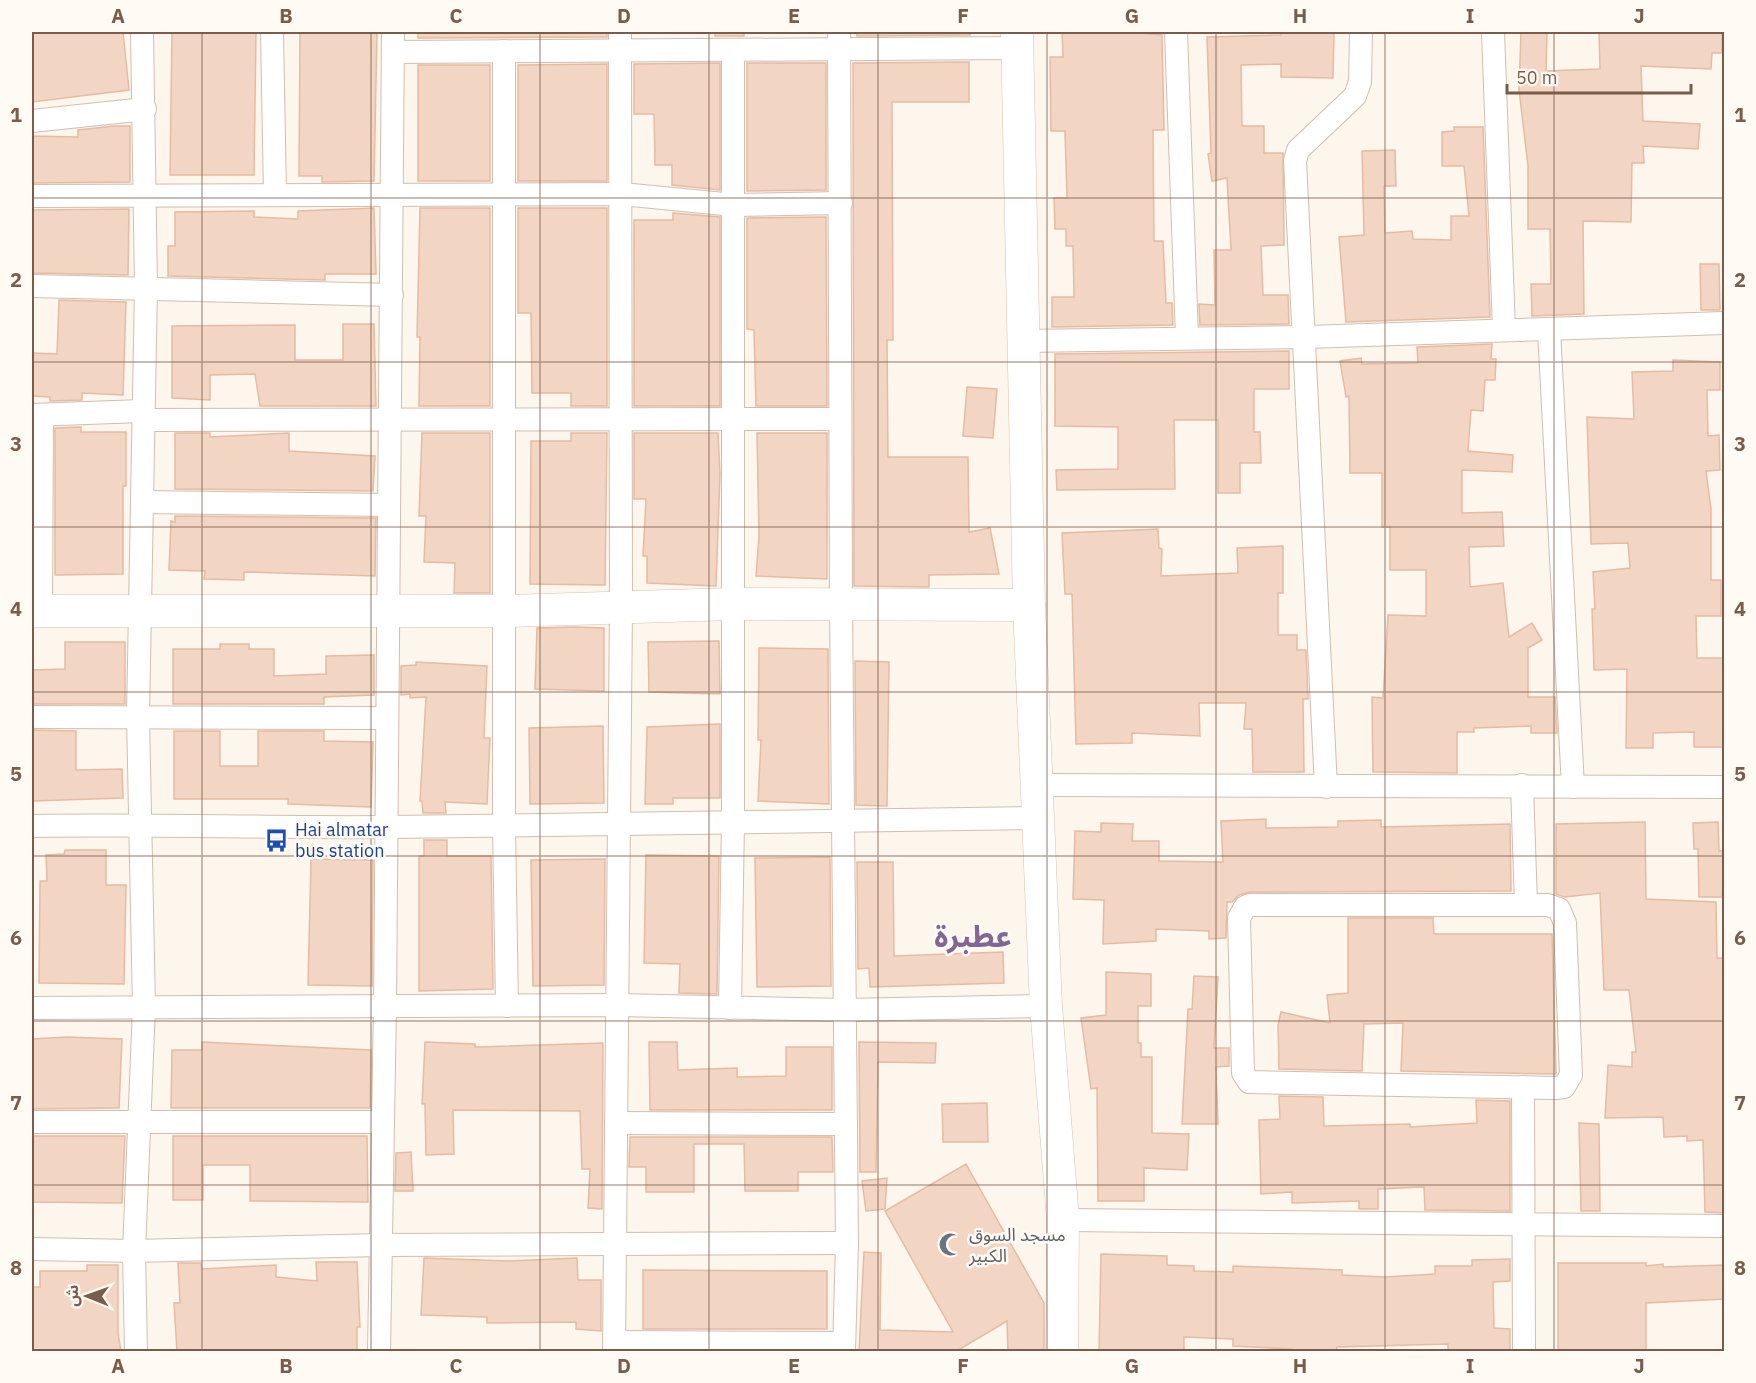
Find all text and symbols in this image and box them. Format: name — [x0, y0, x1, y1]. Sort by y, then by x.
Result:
text: A — [111, 2, 125, 29]
text: B — [279, 2, 293, 29]
text: C — [449, 2, 463, 29]
text: D — [617, 2, 631, 29]
text: E — [788, 2, 800, 29]
text: F — [957, 2, 969, 29]
text: G — [1125, 2, 1139, 29]
text: H — [1293, 2, 1307, 29]
text: I — [1466, 2, 1474, 29]
text: J — [1633, 2, 1645, 29]
scale bar — [1507, 57, 1692, 95]
text: 50 m — [1516, 66, 1558, 89]
text: 1 — [10, 101, 22, 128]
text: 1 — [1734, 101, 1746, 128]
text: 2 — [10, 266, 22, 293]
text: 2 — [1734, 266, 1746, 293]
text: 3 — [10, 430, 22, 457]
text: 3 — [1734, 430, 1746, 457]
text: 4 — [10, 595, 22, 622]
text: 4 — [1734, 595, 1746, 622]
text: 5 — [10, 760, 22, 787]
text: 5 — [1734, 760, 1746, 787]
place label: Hai almatar bus station — [295, 818, 389, 862]
bus stop icon: Hai almatar bus station — [264, 827, 290, 853]
district label: عطبرة — [934, 916, 1012, 955]
text: 6 — [10, 924, 22, 951]
text: 6 — [1734, 924, 1746, 951]
text: 7 — [10, 1089, 22, 1116]
text: 7 — [1734, 1089, 1746, 1116]
place label: مسجد السوق الكبير — [968, 1223, 1066, 1267]
mosque icon: مسجد السوق الكبير — [938, 1232, 964, 1258]
text: 8 — [10, 1254, 22, 1281]
text: 8 — [1734, 1254, 1746, 1281]
north arrow — [57, 1266, 117, 1326]
text: ش — [62, 1285, 82, 1307]
text: A — [111, 1352, 125, 1379]
text: B — [279, 1352, 293, 1379]
text: C — [449, 1352, 463, 1379]
text: D — [617, 1352, 631, 1379]
text: E — [788, 1352, 800, 1379]
text: F — [957, 1352, 969, 1379]
text: G — [1125, 1352, 1139, 1379]
text: H — [1293, 1352, 1307, 1379]
text: I — [1466, 1352, 1474, 1379]
text: J — [1633, 1352, 1645, 1379]

